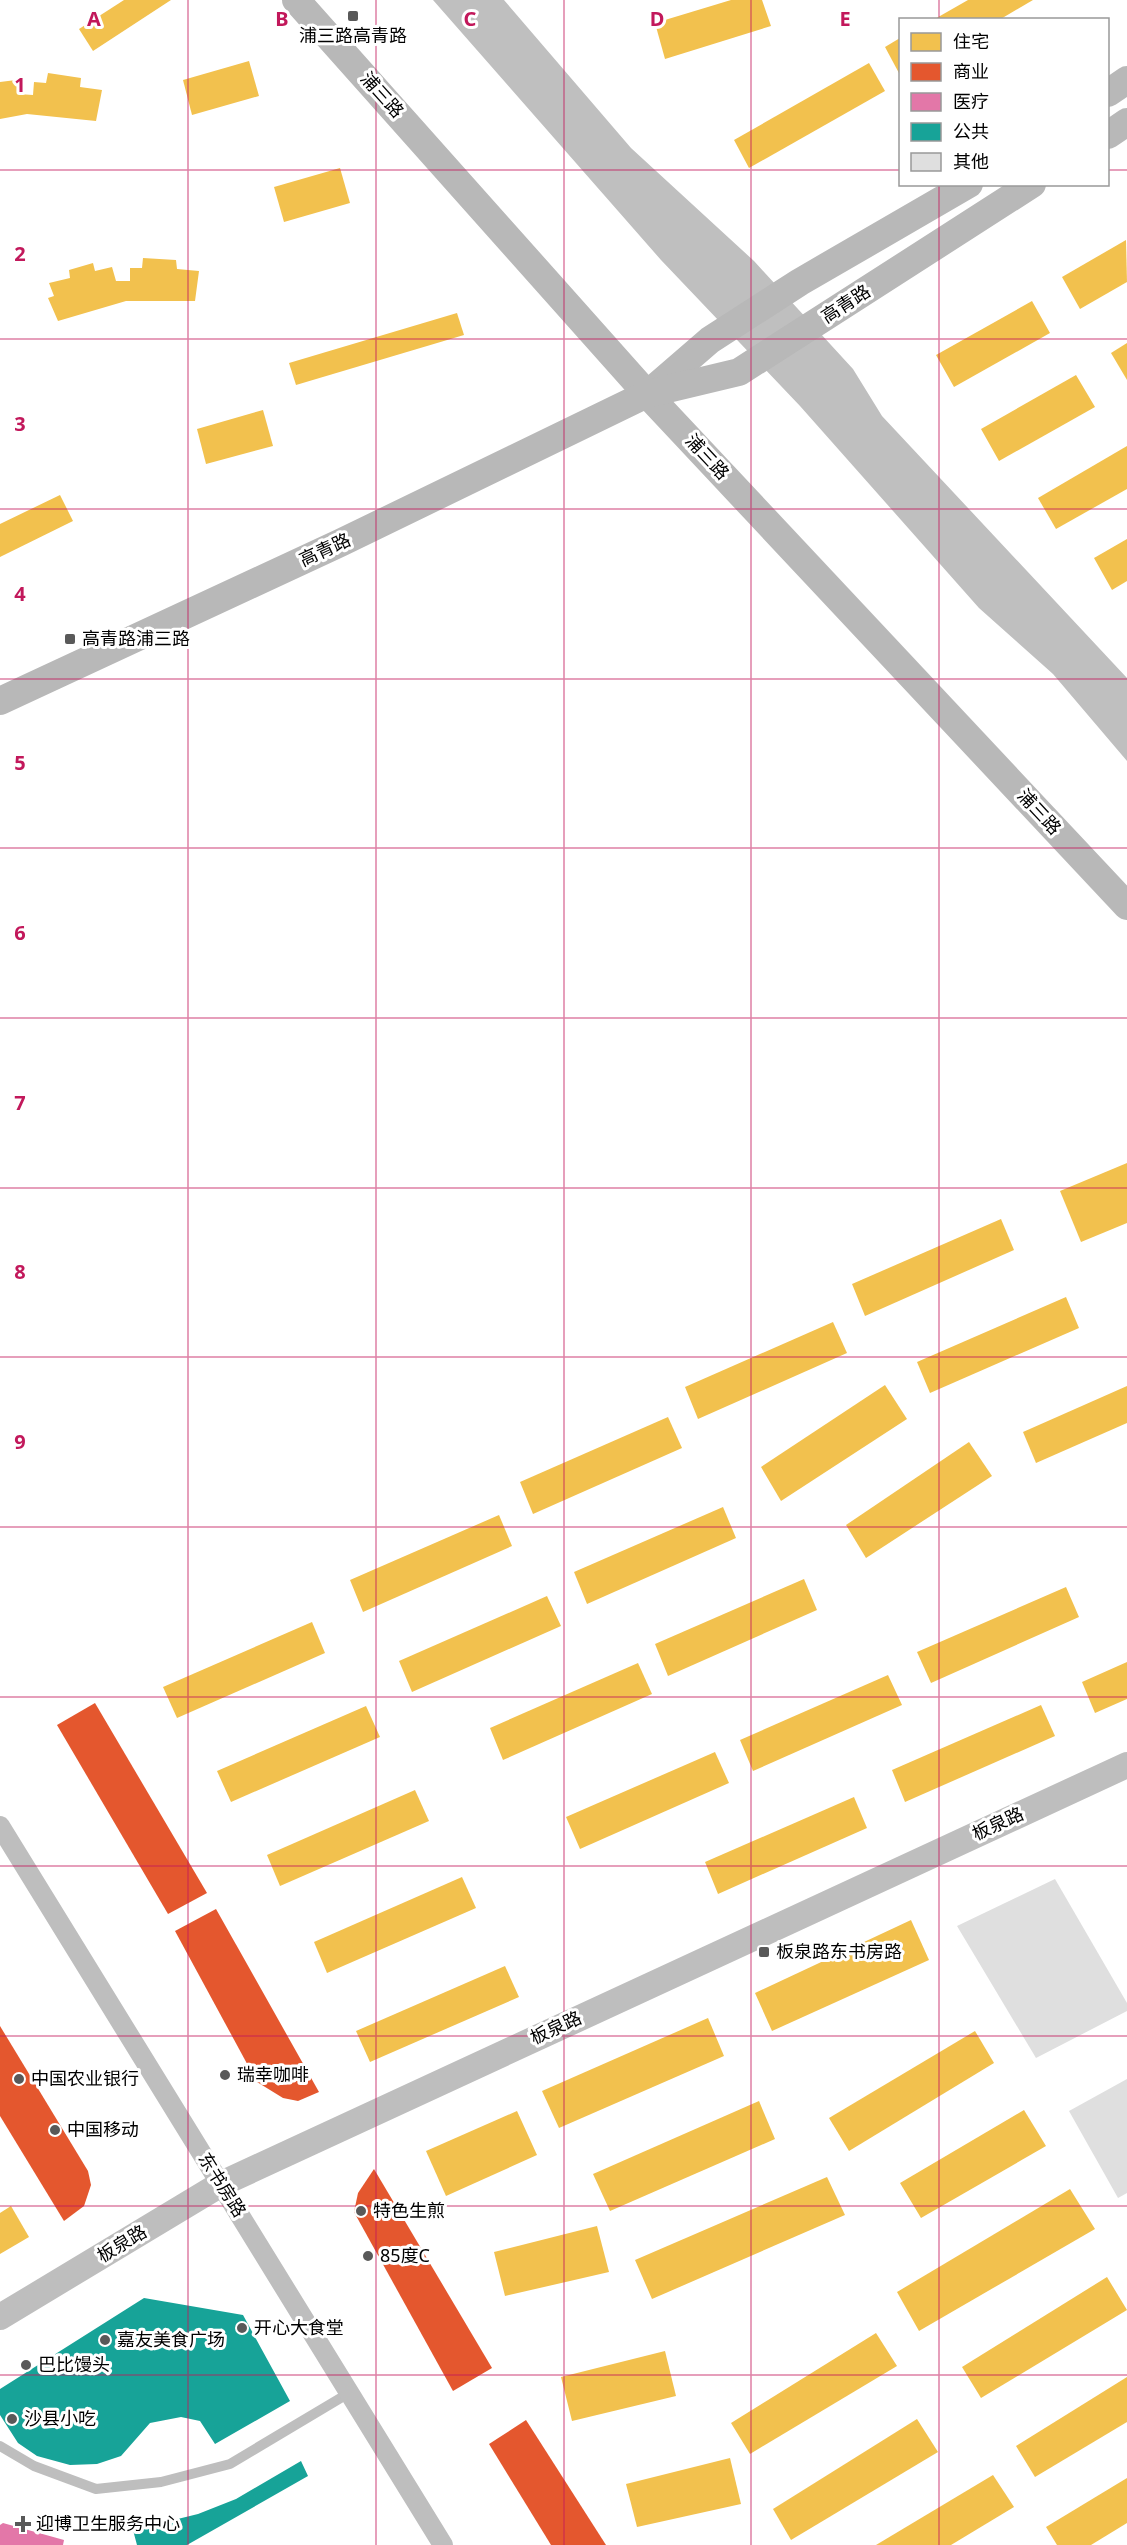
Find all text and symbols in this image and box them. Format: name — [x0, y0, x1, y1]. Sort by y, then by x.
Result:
text: A — [87, 5, 101, 32]
text: B — [275, 5, 289, 32]
text: C — [464, 5, 477, 32]
text: D — [650, 5, 664, 32]
text: E — [839, 5, 851, 32]
marker: 浦三路高青路 — [346, 9, 360, 23]
legend — [899, 18, 1109, 186]
place label: 浦三路高青路 — [299, 23, 407, 47]
text: 住宅 — [953, 29, 989, 53]
text: 商业 — [953, 59, 989, 83]
street label: 浦三路 — [356, 66, 410, 122]
text: 1 — [14, 71, 26, 98]
text: 医疗 — [953, 89, 989, 113]
text: 公共 — [953, 119, 989, 143]
text: 其他 — [953, 149, 989, 173]
text: 2 — [14, 240, 26, 267]
street label: 高青路 — [816, 278, 875, 328]
text: 3 — [14, 410, 26, 437]
street label: 浦三路 — [681, 428, 735, 484]
street label: 高青路 — [295, 527, 354, 571]
text: 4 — [14, 580, 26, 607]
place label: 高青路浦三路 — [82, 626, 190, 650]
marker: 高青路浦三路 — [63, 632, 77, 646]
text: 5 — [14, 749, 26, 776]
street label: 浦三路 — [1013, 783, 1067, 839]
text: 6 — [14, 919, 26, 946]
text: 7 — [14, 1089, 26, 1116]
text: 8 — [14, 1258, 26, 1285]
text: 9 — [14, 1428, 26, 1455]
street label: 板泉路 — [968, 1801, 1027, 1845]
place label: 板泉路东书房路 — [776, 1939, 902, 1963]
marker: 板泉路东书房路 — [757, 1945, 771, 1959]
street label: 板泉路 — [526, 2005, 585, 2049]
place label: 瑞幸咖啡 — [237, 2062, 309, 2086]
place label: 中国农业银行 — [31, 2066, 139, 2090]
marker: 瑞幸咖啡 — [218, 2068, 232, 2082]
marker: 中国农业银行 — [12, 2072, 26, 2086]
place label: 中国移动 — [67, 2117, 139, 2141]
marker: 中国移动 — [48, 2123, 62, 2137]
street label: 东书房路 — [194, 2148, 252, 2221]
place label: 特色生煎 — [373, 2198, 445, 2222]
marker: 特色生煎 — [354, 2204, 368, 2218]
street label: 板泉路 — [92, 2219, 151, 2267]
place label: 85度C — [380, 2243, 430, 2267]
marker: 85度C — [361, 2249, 375, 2263]
place label: 开心大食堂 — [254, 2315, 344, 2339]
marker: 开心大食堂 — [235, 2321, 249, 2335]
place label: 嘉友美食广场 — [117, 2327, 225, 2351]
marker: 嘉友美食广场 — [98, 2333, 112, 2347]
place label: 巴比馒头 — [38, 2352, 110, 2376]
marker: 巴比馒头 — [19, 2358, 33, 2372]
place label: 沙县小吃 — [24, 2406, 96, 2430]
marker: 沙县小吃 — [5, 2412, 19, 2426]
place label: 迎博卫生服务中心 — [36, 2511, 180, 2535]
marker: 迎博卫生服务中心 — [14, 2515, 32, 2533]

